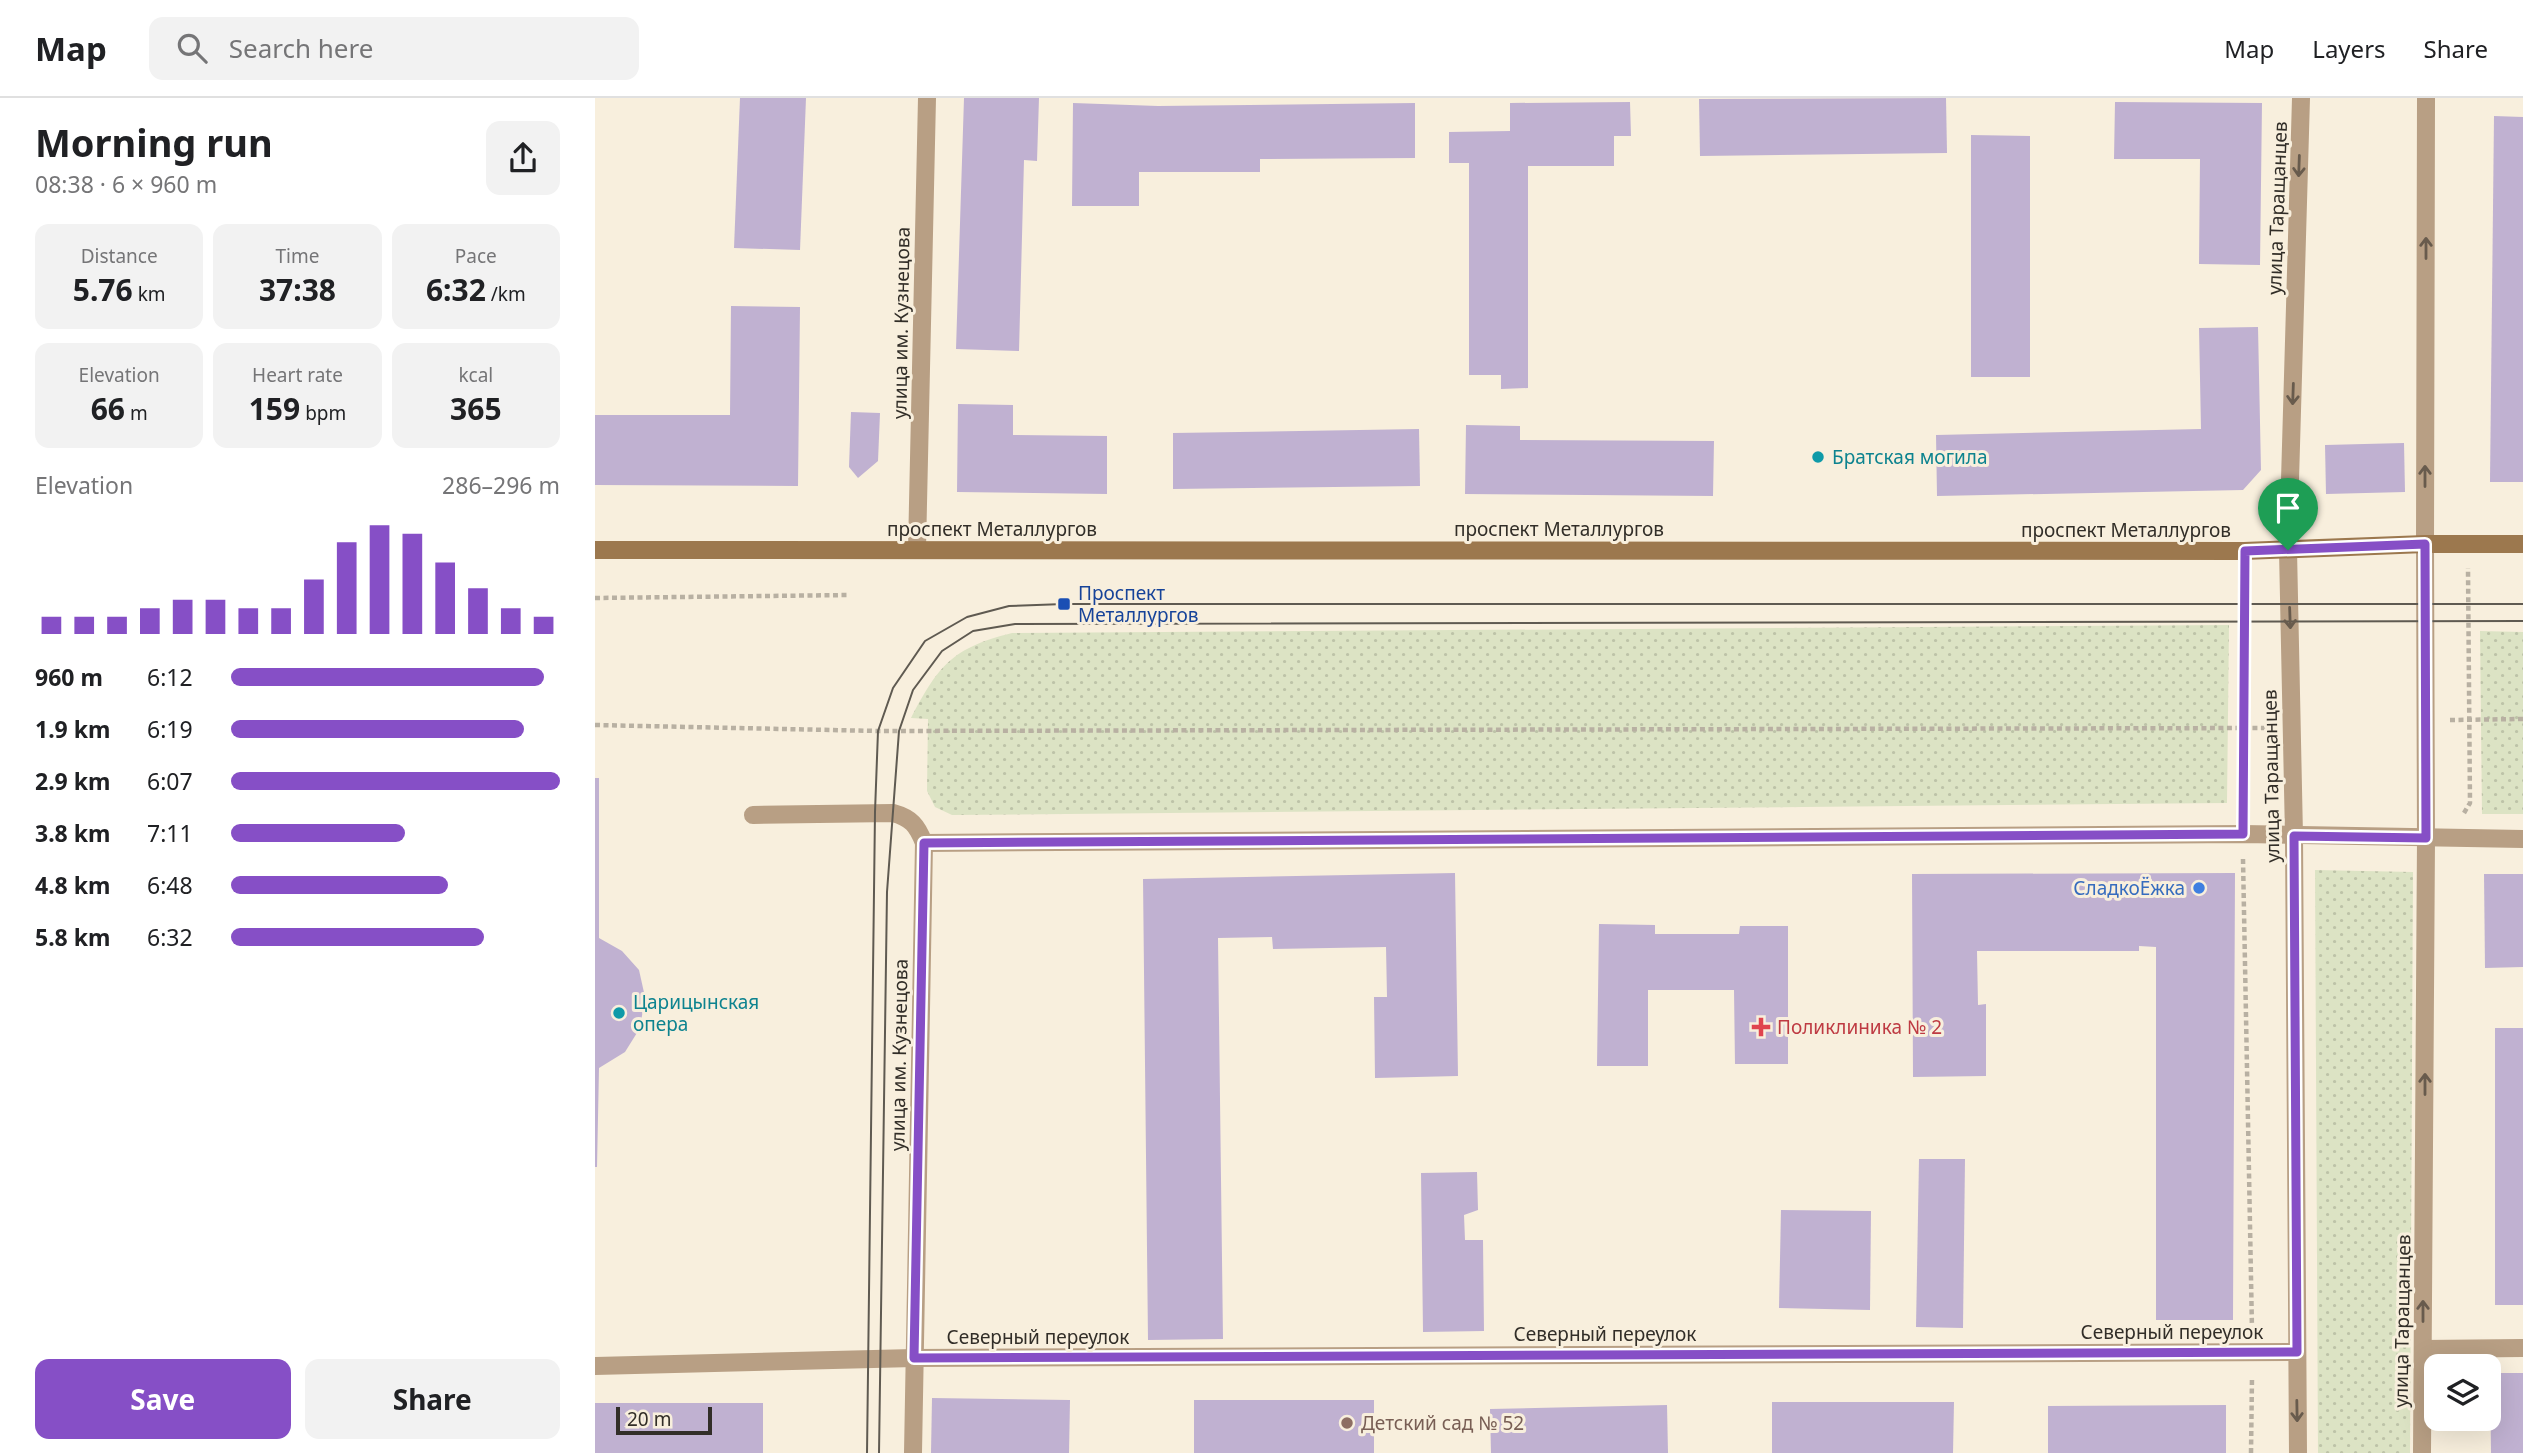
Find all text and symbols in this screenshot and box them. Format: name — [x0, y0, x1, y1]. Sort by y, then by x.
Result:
search box — [149, 17, 639, 80]
text: Map — [35, 26, 107, 71]
icon: search — [173, 29, 211, 67]
text: Search here — [229, 30, 373, 66]
text: Map — [2224, 32, 2274, 65]
text: Layers — [2312, 32, 2386, 65]
text: Share — [2424, 32, 2488, 65]
text: Morning run — [35, 116, 273, 168]
button: share — [486, 121, 560, 195]
street label: улица Таращанцев — [2261, 121, 2293, 295]
one-way arrow — [2292, 154, 2305, 177]
text: 08:38 · 6 × 960 m — [35, 168, 217, 200]
street label: улица им. Кузнецова — [886, 227, 916, 419]
one-way arrow — [2419, 237, 2433, 260]
text: Distance — [81, 243, 158, 269]
text: Time — [276, 243, 319, 269]
text: Pace — [455, 243, 497, 269]
text: 5.76 — [73, 269, 133, 310]
text: 37:38 — [259, 269, 336, 310]
text: 6:32 — [426, 269, 486, 310]
text: km — [133, 281, 166, 307]
text: /km — [486, 281, 526, 307]
text: Elevation — [79, 362, 160, 388]
text: Heart rate — [252, 362, 343, 388]
text: kcal — [458, 362, 493, 388]
one-way arrow — [2286, 382, 2299, 405]
text: 66 — [91, 388, 125, 429]
text: 159 — [249, 388, 300, 429]
text: 365 — [450, 388, 502, 429]
text: m — [125, 400, 148, 426]
text: bpm — [300, 400, 346, 426]
place label: Братская могила — [1832, 444, 1988, 470]
marker: Братская могила — [1810, 449, 1826, 465]
one-way arrow — [2418, 465, 2432, 488]
text: Elevation — [35, 469, 133, 501]
text: 286–296 m — [442, 469, 560, 501]
pin — [2258, 478, 2318, 550]
icon: arrive — [2269, 489, 2307, 527]
street label: проспект Металлургов — [887, 516, 1097, 542]
street label: проспект Металлургов — [1454, 516, 1664, 542]
street label: проспект Металлургов — [2021, 517, 2231, 543]
place label: Проспект Металлургов — [1078, 580, 1199, 628]
marker: Проспект Металлургов — [1056, 596, 1072, 612]
one-way arrow — [2283, 606, 2296, 629]
text: 960 m — [35, 661, 103, 693]
text: 6:12 — [147, 661, 193, 693]
street label: улица Таращанцев — [2256, 689, 2286, 863]
text: 1.9 km — [35, 713, 110, 745]
text: 6:19 — [147, 713, 193, 745]
text: 2.9 km — [35, 765, 110, 797]
text: 6:07 — [147, 765, 193, 797]
text: 3.8 km — [35, 817, 110, 849]
text: 7:11 — [147, 817, 193, 849]
text: 4.8 km — [35, 869, 110, 901]
text: 6:48 — [147, 869, 193, 901]
place label: СладкоЁжка — [2073, 875, 2185, 901]
marker: СладкоЁжка — [2191, 880, 2207, 896]
text: 5.8 km — [35, 921, 110, 953]
text: 6:32 — [147, 921, 193, 953]
street label: улица им. Кузнецова — [884, 959, 914, 1151]
place label: Царицынская опера — [633, 989, 759, 1037]
marker: Царицынская опера — [611, 1005, 627, 1021]
place label: Поликлиника № 2 — [1777, 1014, 1942, 1040]
marker: Поликлиника № 2 — [1751, 1017, 1771, 1037]
one-way arrow — [2418, 1073, 2432, 1096]
street label: улица Таращанцев — [2387, 1234, 2417, 1408]
one-way arrow — [2416, 1300, 2430, 1323]
street label: Северный переулок — [2081, 1319, 2263, 1345]
street label: Северный переулок — [1514, 1321, 1696, 1347]
street label: Северный переулок — [947, 1324, 1129, 1350]
map controls — [2424, 1354, 2501, 1431]
button: layers — [2424, 1354, 2501, 1431]
button: Save — [35, 1359, 291, 1439]
button: Share — [305, 1359, 560, 1439]
one-way arrow — [2290, 1399, 2304, 1422]
scale bar — [616, 1404, 712, 1436]
text: 20 m — [627, 1406, 671, 1432]
place label: Детский сад № 52 — [1361, 1410, 1524, 1436]
marker: Детский сад № 52 — [1339, 1415, 1355, 1431]

